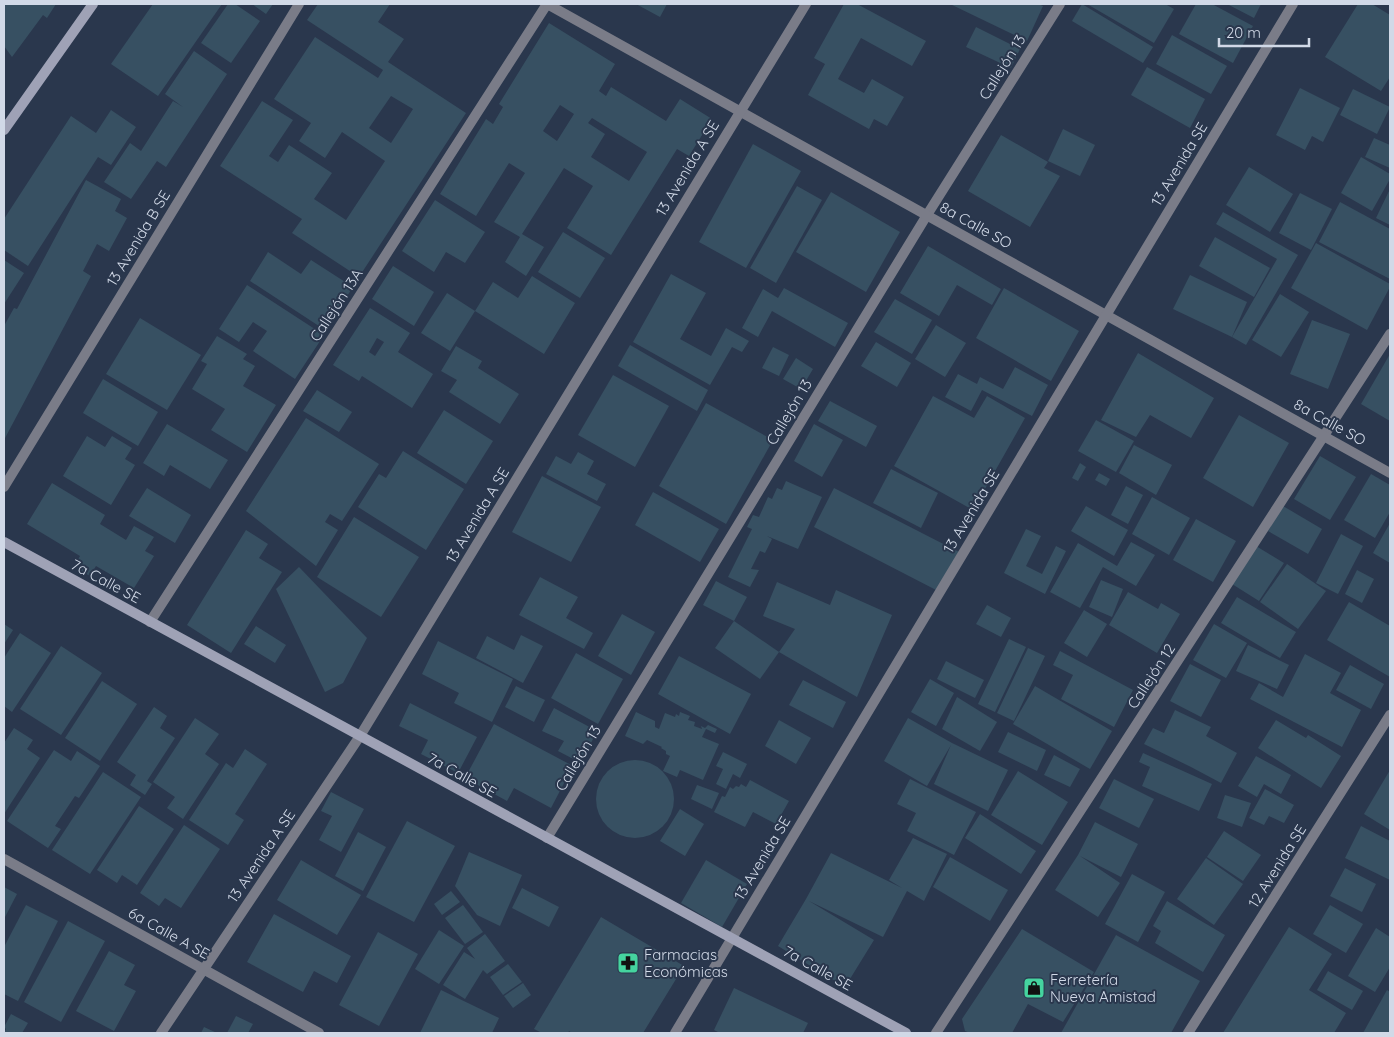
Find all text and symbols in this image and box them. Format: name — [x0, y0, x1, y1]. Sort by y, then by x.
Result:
scale bar — [1219, 15, 1309, 47]
text: 20 m — [1226, 23, 1261, 42]
street label: Callejón 13 — [974, 31, 1030, 103]
street label: 13 Avenida A SE — [651, 117, 723, 219]
street label: 13 Avenida SE — [1147, 119, 1211, 209]
street label: 13 Avenida B SE — [102, 187, 174, 289]
street label: 8a Calle SO — [937, 197, 1015, 253]
street label: Callejón 13A — [305, 265, 367, 345]
street label: Callejón 13 — [762, 376, 816, 448]
street label: 8a Calle SO — [1291, 394, 1369, 450]
street label: 13 Avenida A SE — [441, 464, 513, 566]
street label: 13 Avenida SE — [939, 466, 1003, 556]
street label: 7a Calle SE — [68, 555, 144, 607]
street label: Callejón 12 — [1123, 640, 1179, 712]
street label: Callejón 13 — [551, 722, 605, 794]
street label: 7a Calle SE — [424, 748, 500, 802]
street label: 13 Avenida A SE — [223, 806, 299, 906]
street label: 13 Avenida SE — [730, 813, 794, 903]
street label: 12 Avenida SE — [1244, 821, 1310, 911]
street label: 6a Calle A SE — [125, 903, 213, 963]
street label: 7a Calle SE — [780, 941, 856, 995]
place label: Farmacias Económicas — [644, 945, 728, 981]
pharmacy icon: Farmacias Económicas — [616, 951, 640, 975]
place label: Ferretería Nueva Amistad — [1050, 970, 1156, 1006]
shop icon: Ferretería Nueva Amistad — [1022, 976, 1046, 1000]

